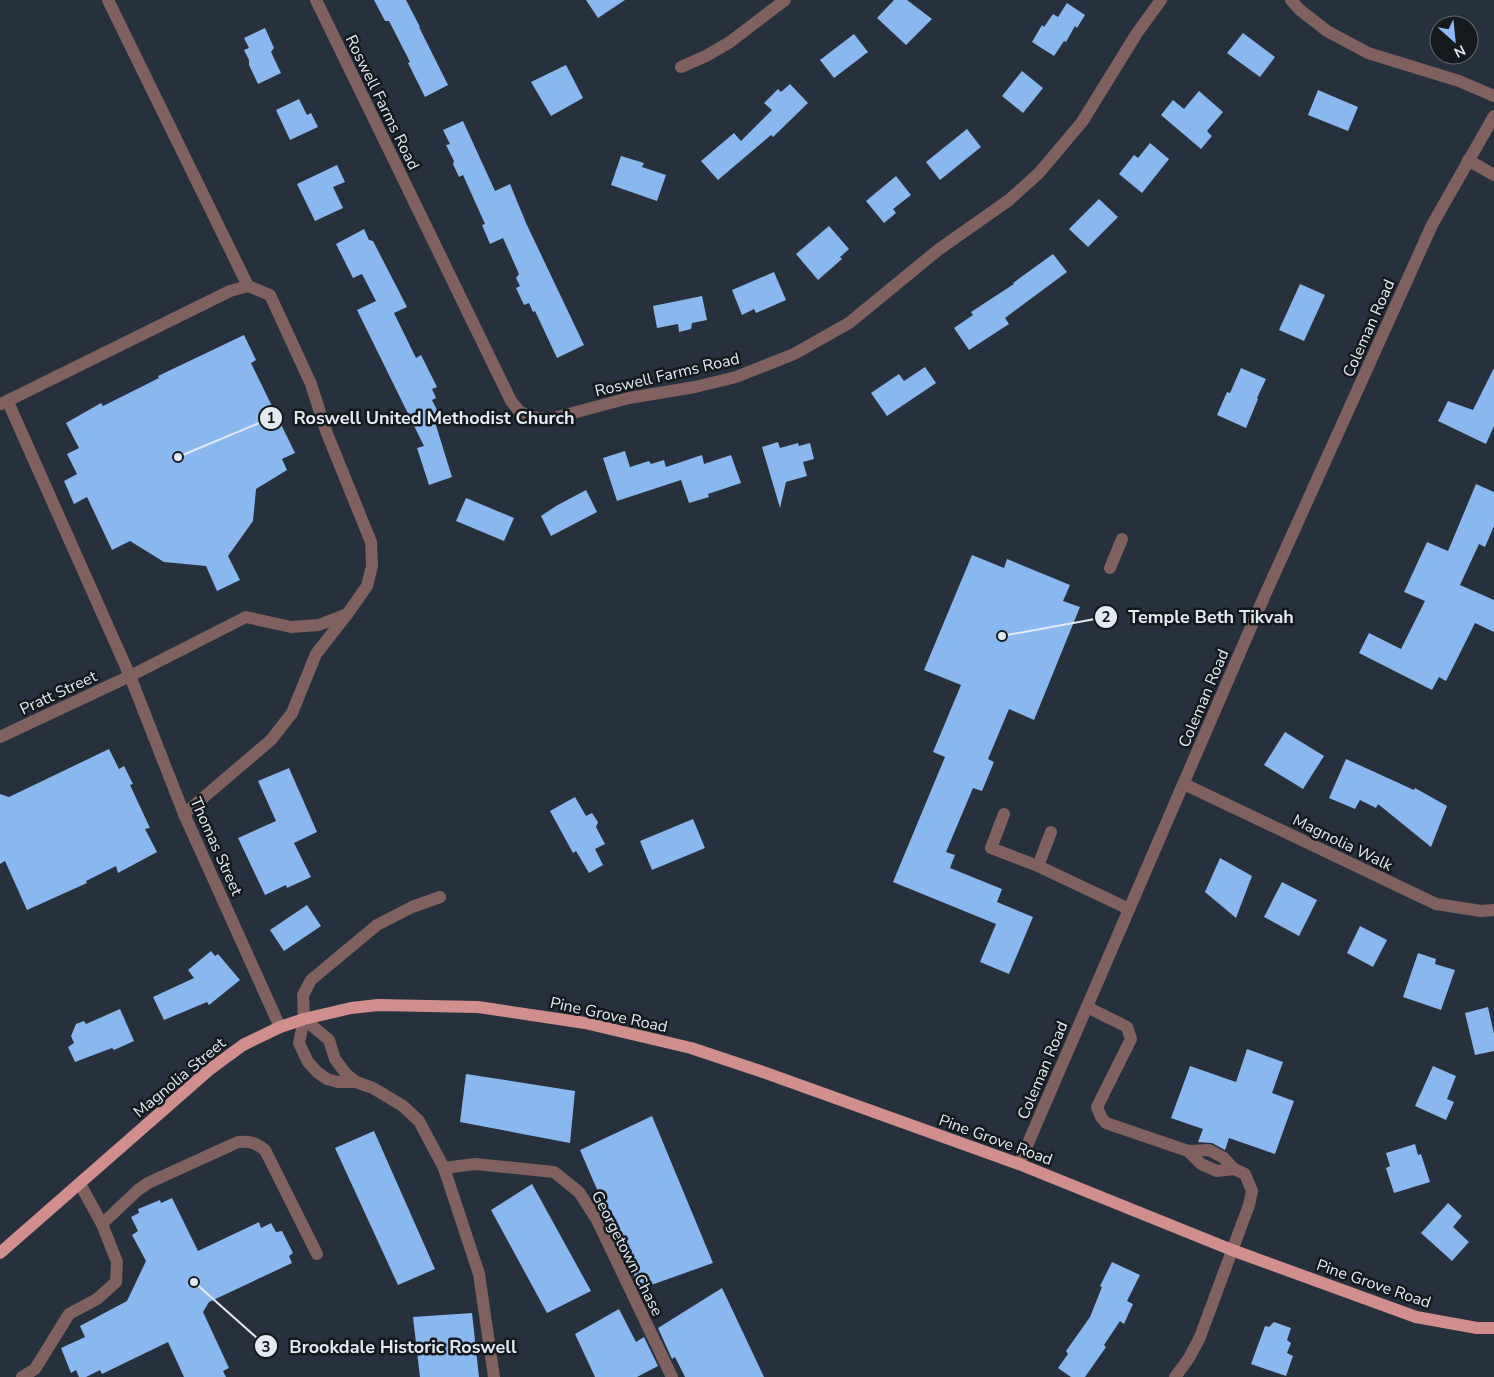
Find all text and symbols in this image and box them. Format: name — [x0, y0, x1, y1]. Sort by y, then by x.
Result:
north arrow — [1429, 15, 1479, 65]
street label: Roswell Farms Road — [340, 31, 424, 174]
text: N — [1451, 40, 1469, 62]
street label: Coleman Road — [1338, 276, 1400, 381]
street label: Roswell Farms Road — [593, 348, 742, 402]
callout: Roswell United Methodist Church — [258, 401, 584, 434]
text: Roswell United Methodist Church — [293, 406, 575, 430]
text: 1 — [266, 408, 276, 428]
callout: Temple Beth Tikvah — [1093, 601, 1304, 634]
text: Temple Beth Tikvah — [1128, 605, 1294, 629]
text: 2 — [1101, 607, 1111, 627]
street label: Coleman Road — [1173, 646, 1235, 751]
street label: Pratt Street — [16, 665, 101, 720]
street label: Thomas Street — [185, 794, 248, 899]
street label: Magnolia Walk — [1289, 809, 1397, 877]
street label: Pine Grove Road — [548, 992, 670, 1038]
street label: Coleman Road — [1012, 1018, 1074, 1123]
street label: Magnolia Street — [129, 1032, 231, 1123]
street label: Pine Grove Road — [936, 1109, 1056, 1171]
street label: Georgetown Chase — [586, 1187, 668, 1320]
street label: Pine Grove Road — [1314, 1254, 1434, 1314]
callout: Brookdale Historic Roswell — [254, 1330, 526, 1363]
text: Brookdale Historic Roswell — [289, 1335, 517, 1359]
text: 3 — [261, 1337, 271, 1357]

